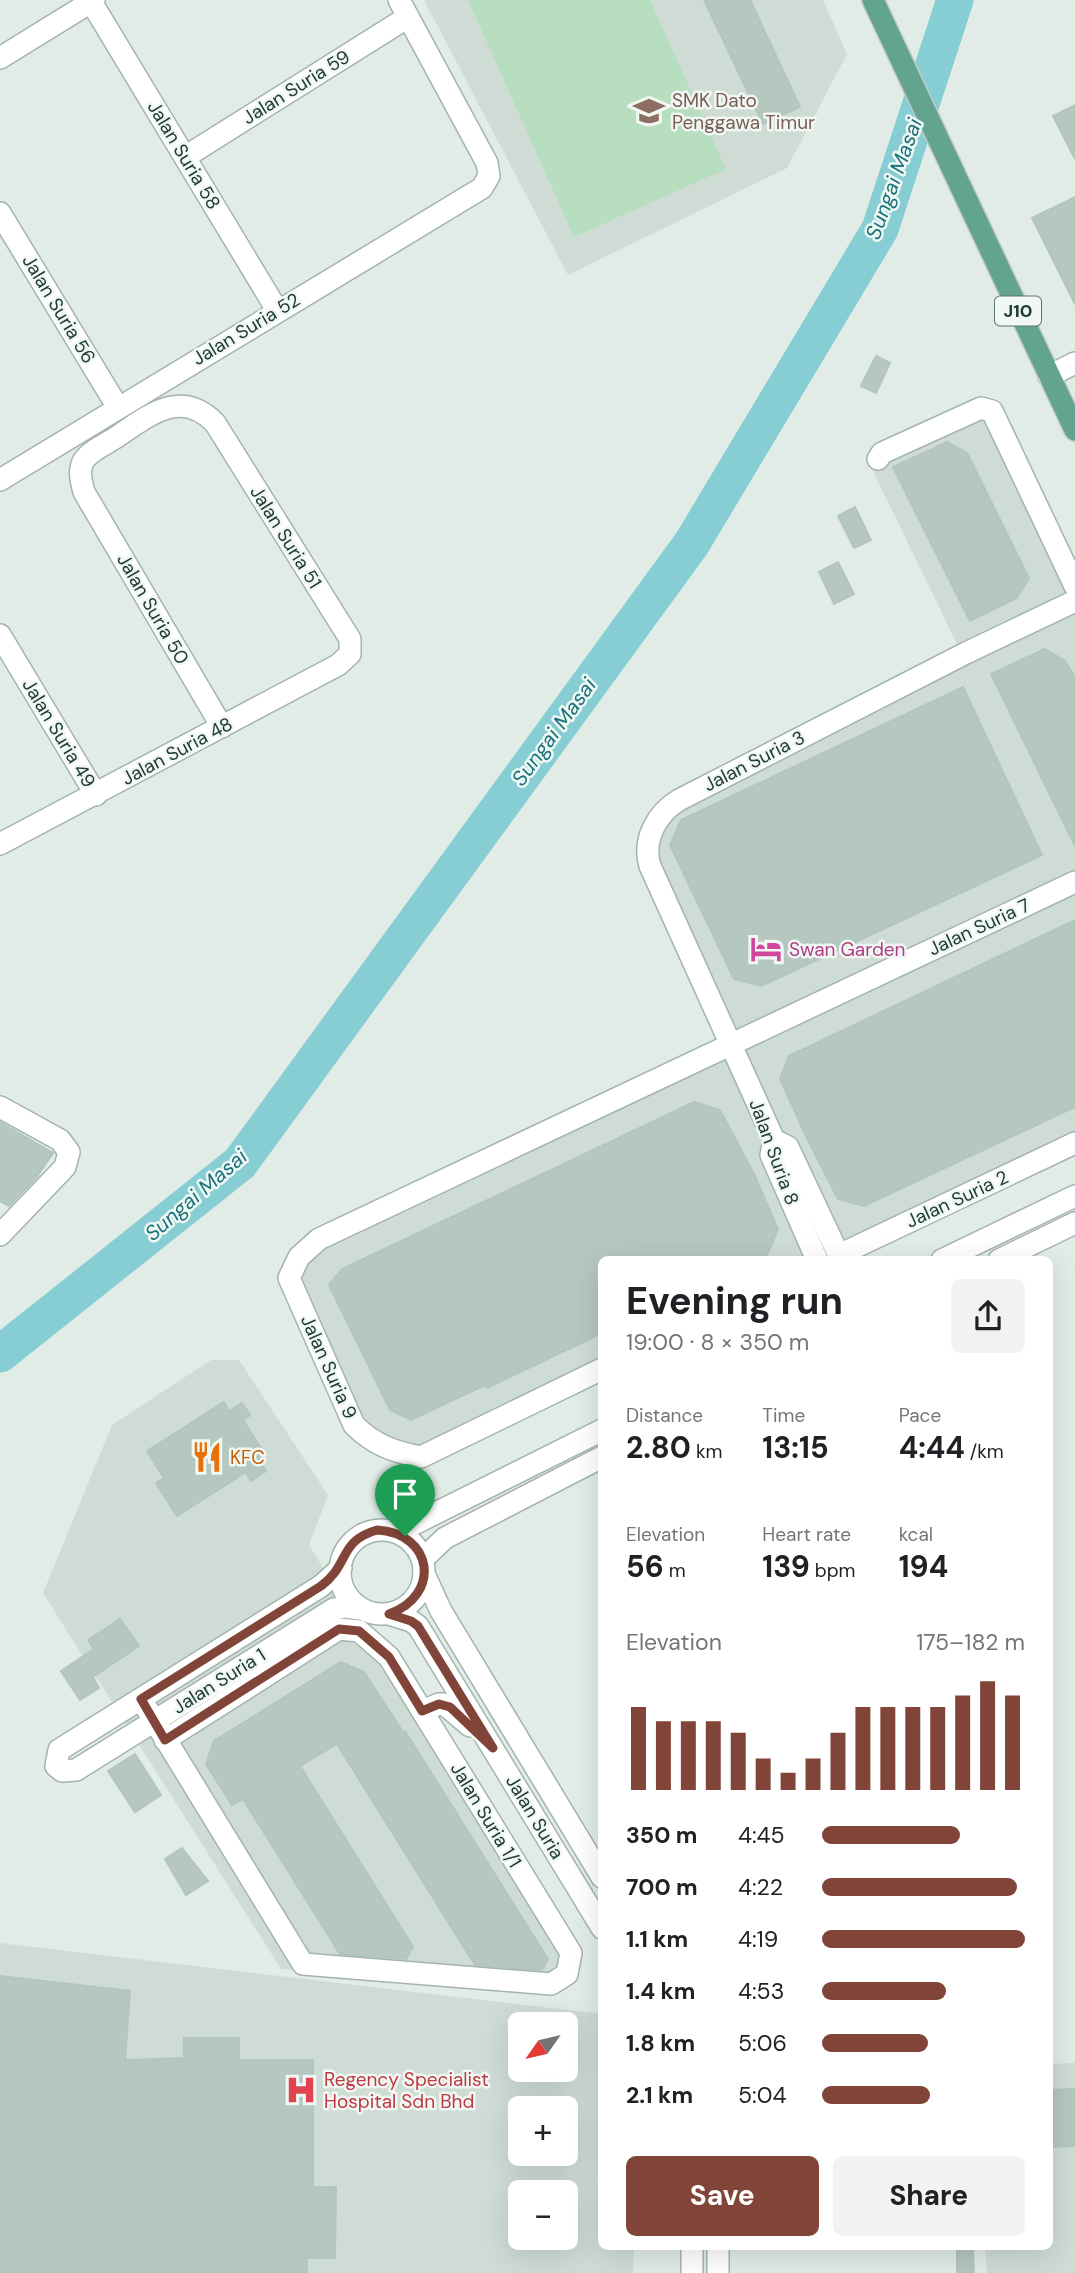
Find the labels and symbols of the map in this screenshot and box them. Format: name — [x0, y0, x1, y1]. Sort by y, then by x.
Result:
street label: Jalan Suria 59 — [238, 44, 354, 130]
place label: SMK Dato Penggawa Timur — [672, 88, 815, 135]
school or university icon: SMK Dato Penggawa Timur — [632, 94, 666, 128]
street label: Jalan Suria 58 — [142, 96, 226, 214]
water label: Sungai Masai — [859, 114, 929, 244]
street label: Jalan Suria 56 — [17, 250, 101, 368]
street label: Jalan Suria 52 — [187, 287, 305, 371]
road number: J10 — [995, 296, 1041, 326]
street label: Jalan Suria 51 — [244, 481, 328, 593]
street label: Jalan Suria 50 — [111, 549, 195, 669]
water label: Sungai Masai — [505, 672, 603, 792]
street label: Jalan Suria 49 — [17, 674, 101, 792]
street label: Jalan Suria 48 — [117, 711, 237, 791]
street label: Jalan Suria 3 — [699, 725, 809, 797]
street label: Jalan Suria 7 — [924, 893, 1034, 961]
hotel icon: Swan Garden — [749, 932, 783, 966]
place label: Swan Garden — [789, 937, 906, 962]
street label: Jalan Suria 8 — [743, 1096, 805, 1208]
water label: Sungai Masai — [139, 1142, 254, 1247]
street label: Jalan Suria 2 — [902, 1164, 1012, 1234]
street label: Jalan Suria 9 — [295, 1311, 363, 1423]
restaurant icon: KFC — [190, 1440, 224, 1474]
place label: KFC — [230, 1445, 265, 1470]
pin — [375, 1464, 435, 1536]
street label: Jalan Suria 1 — [168, 1643, 270, 1719]
street label: Jalan Suria 1/1 — [445, 1758, 527, 1872]
street label: Jalan Suria — [500, 1770, 570, 1864]
north arrow — [508, 2012, 578, 2082]
place label: Regency Specialist Hospital Sdn Bhd — [324, 2067, 489, 2114]
hospital icon: Regency Specialist Hospital Sdn Bhd — [284, 2073, 318, 2107]

